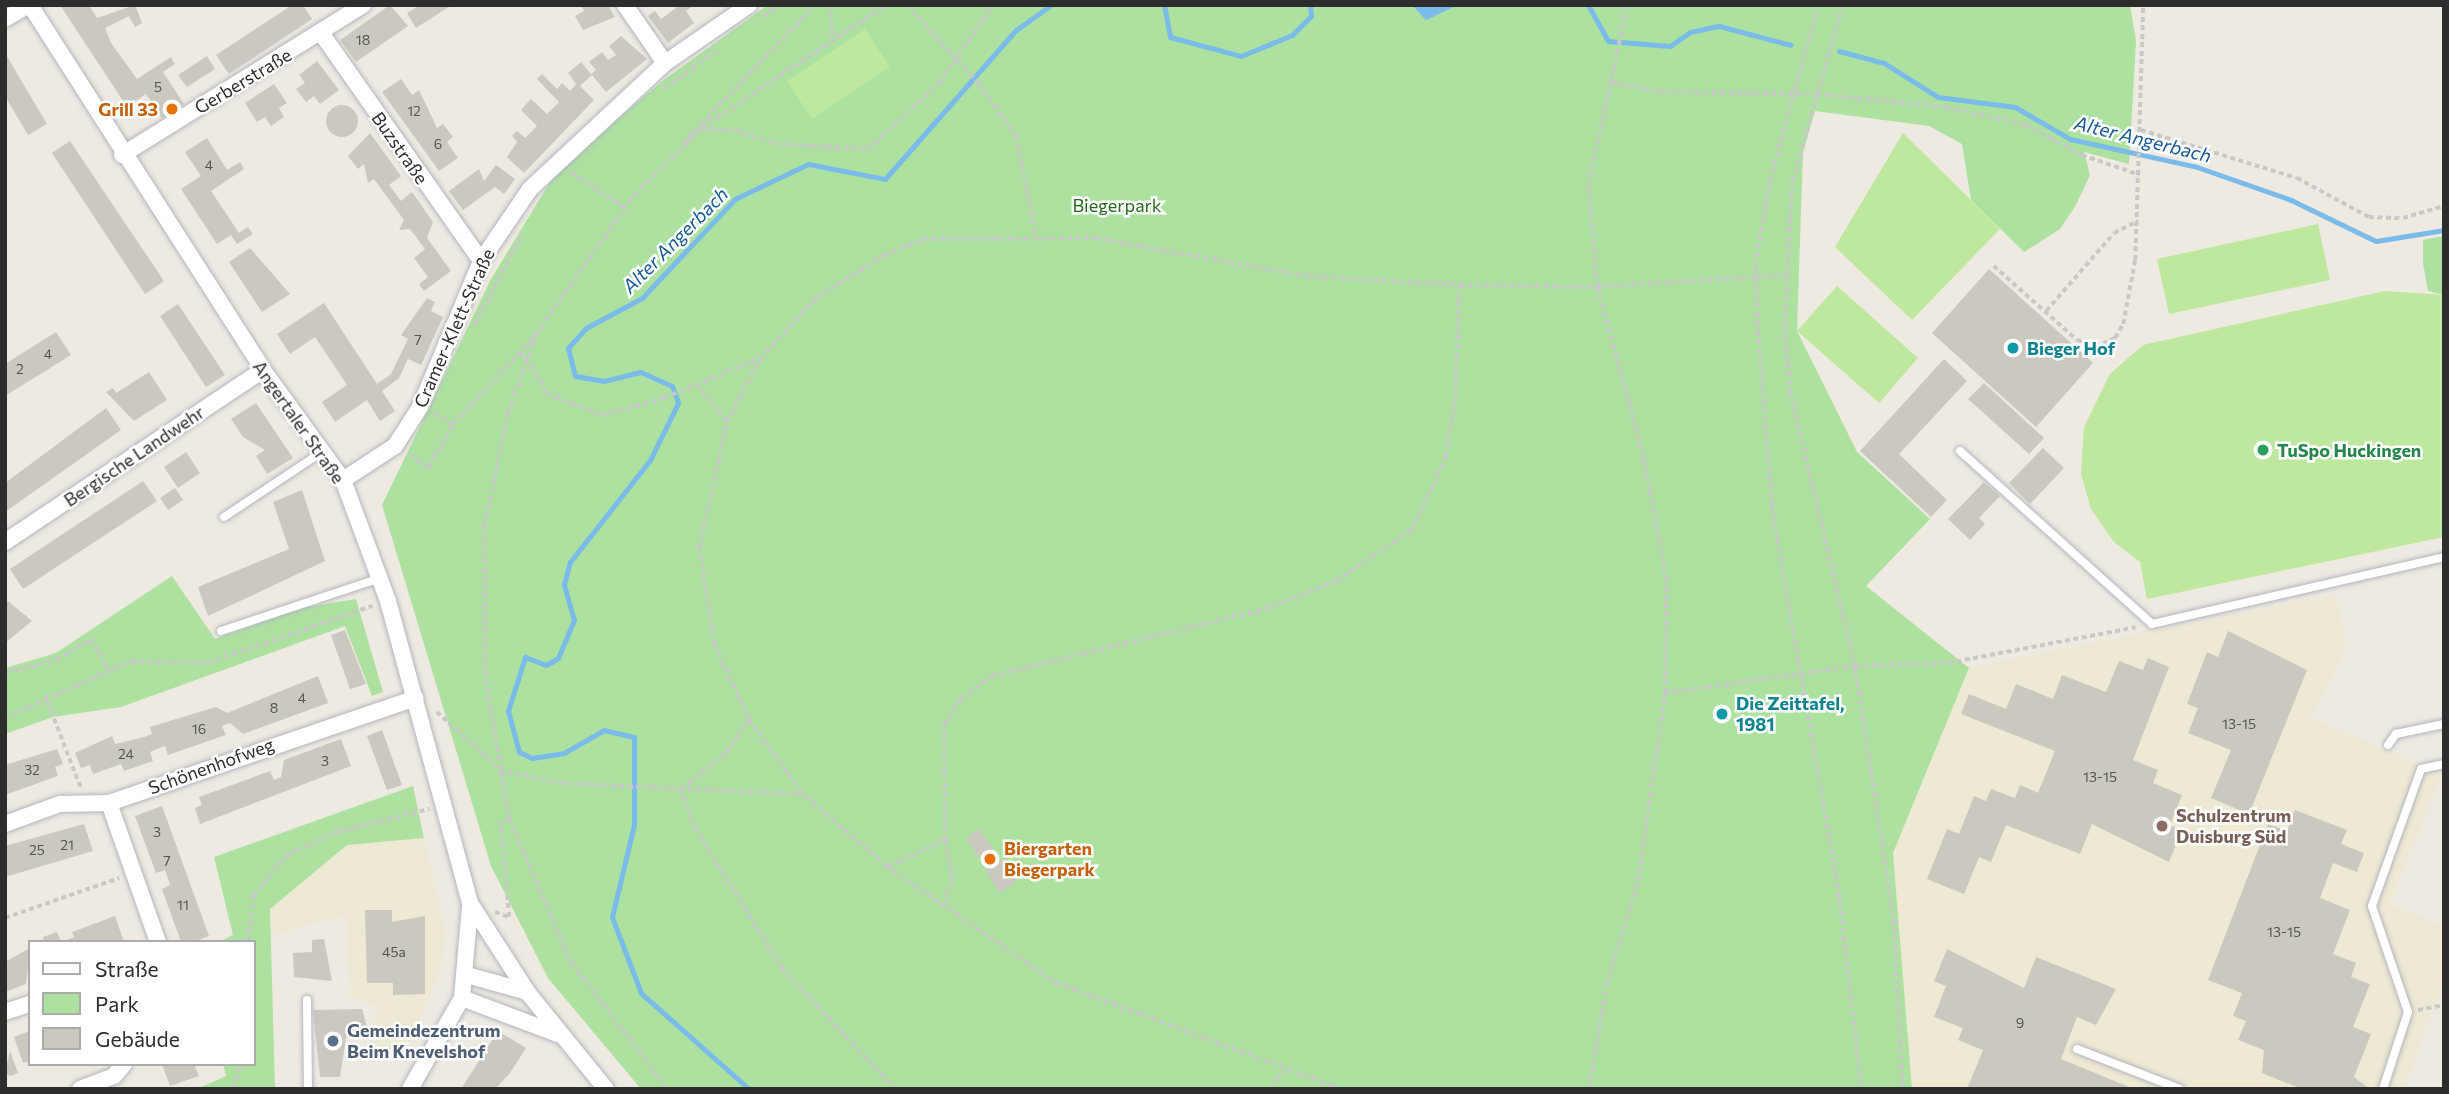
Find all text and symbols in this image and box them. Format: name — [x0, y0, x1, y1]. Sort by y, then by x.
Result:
house number: 18 — [356, 32, 370, 48]
street label: Gerberstraße — [191, 44, 295, 118]
house number: 5 — [154, 79, 162, 95]
place label: Grill 33 — [98, 98, 158, 120]
marker: Grill 33 — [164, 101, 180, 117]
house number: 12 — [407, 103, 421, 119]
street label: Buzstraße — [367, 108, 433, 188]
water label: Alter Angerbach — [2072, 111, 2214, 167]
house number: 6 — [434, 136, 442, 152]
house number: 4 — [205, 157, 213, 173]
water label: Alter Angerbach — [617, 182, 733, 298]
park label: Biegerpark — [1072, 194, 1162, 216]
street label: Cramer-Klett-Straße — [409, 245, 499, 411]
house number: 7 — [414, 332, 422, 348]
place label: Bieger Hof — [2027, 337, 2115, 359]
marker: Bieger Hof — [2005, 340, 2021, 356]
house number: 4 — [44, 346, 52, 362]
street label: Angertaler Straße — [249, 356, 349, 488]
house number: 2 — [16, 361, 24, 377]
street label: Bergische Landwehr — [60, 401, 208, 511]
place label: TuSpo Huckingen — [2277, 439, 2421, 461]
marker: TuSpo Huckingen — [2255, 442, 2271, 458]
house number: 4 — [298, 690, 306, 706]
place label: Die Zeittafel, 1981 — [1736, 693, 1845, 736]
house number: 8 — [270, 700, 278, 716]
marker: Die Zeittafel, 1981 — [1714, 706, 1730, 722]
house number: 13-15 — [2222, 716, 2256, 732]
house number: 16 — [192, 721, 206, 737]
street label: Schönenhofweg — [145, 733, 277, 799]
house number: 24 — [118, 746, 134, 762]
house number: 3 — [321, 753, 329, 769]
house number: 32 — [24, 762, 40, 778]
house number: 13-15 — [2083, 769, 2117, 785]
place label: Schulzentrum Duisburg Süd — [2176, 805, 2291, 848]
marker: Schulzentrum Duisburg Süd — [2154, 818, 2170, 834]
house number: 3 — [153, 824, 161, 840]
house number: 21 — [60, 837, 74, 853]
place label: Biergarten Biegerpark — [1004, 838, 1095, 880]
house number: 25 — [29, 842, 45, 858]
marker: Biergarten Biegerpark — [982, 851, 998, 867]
house number: 7 — [163, 853, 171, 869]
house number: 11 — [177, 897, 189, 913]
house number: 13-15 — [2267, 924, 2301, 940]
legend — [28, 940, 256, 1066]
house number: 45a — [382, 944, 406, 960]
text: Straße — [95, 956, 159, 981]
text: Park — [95, 991, 139, 1016]
house number: 9 — [2016, 1015, 2024, 1031]
place label: Gemeindezentrum Beim Knevelshof — [347, 1020, 500, 1062]
text: Gebäude — [95, 1026, 180, 1051]
marker: Gemeindezentrum Beim Knevelshof — [325, 1033, 341, 1049]

